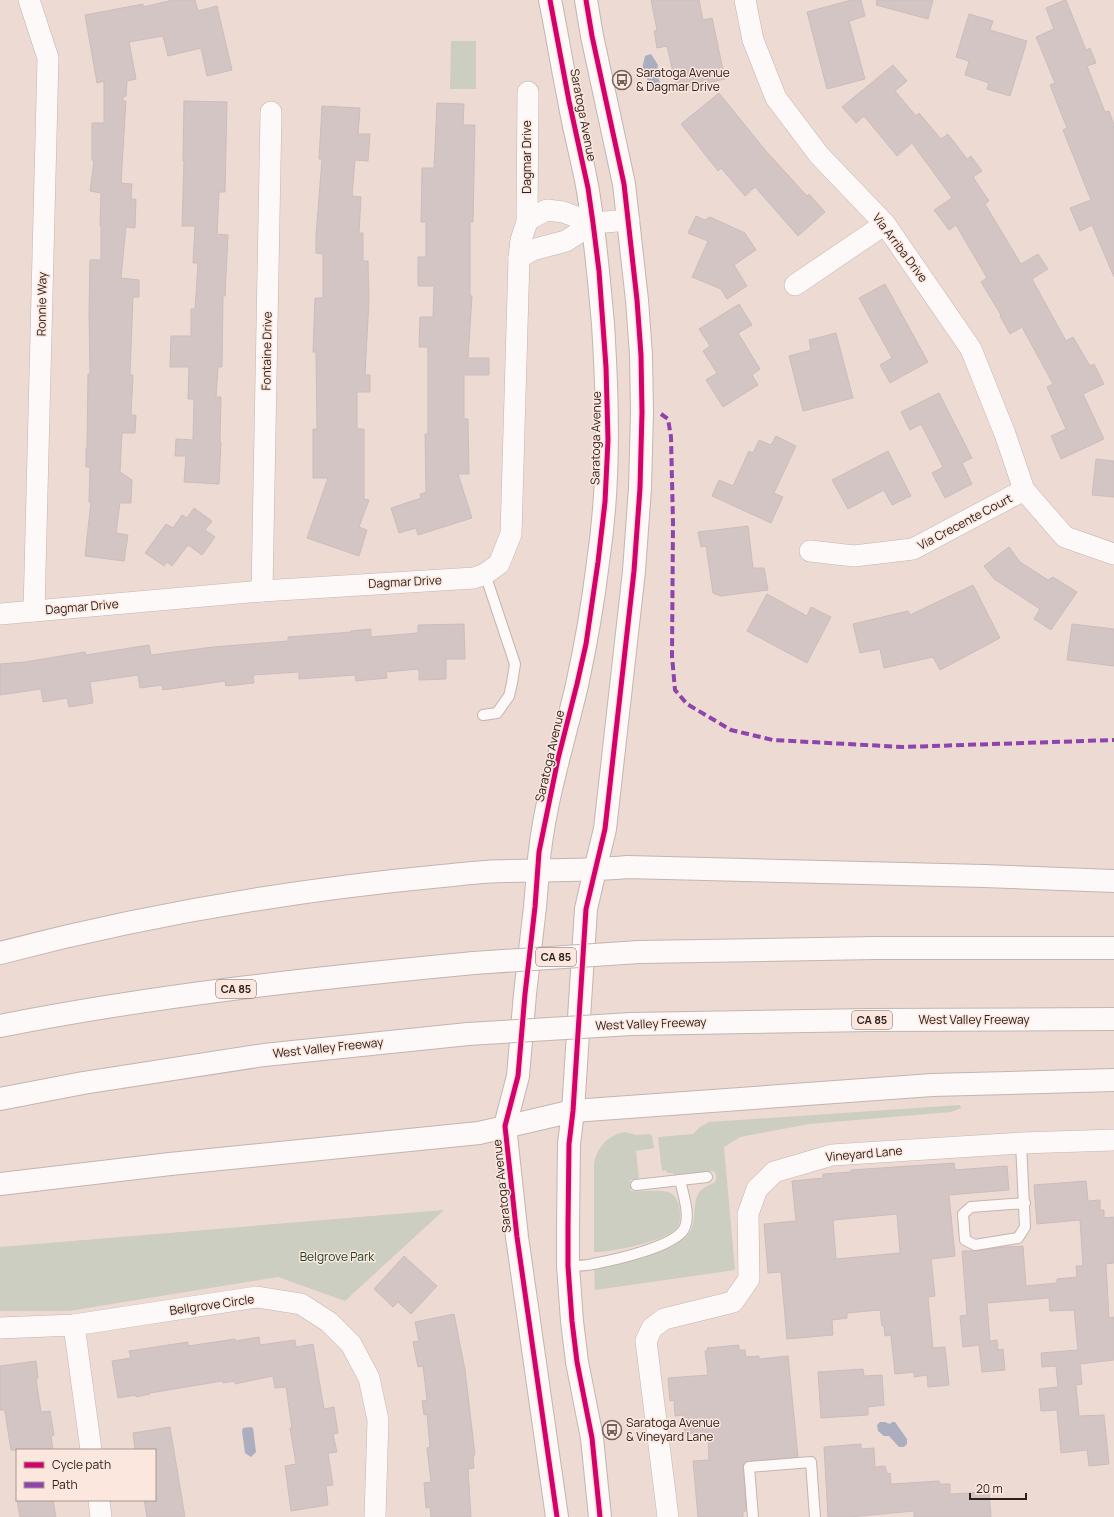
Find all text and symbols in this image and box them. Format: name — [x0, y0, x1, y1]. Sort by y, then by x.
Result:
place label: Saratoga Avenue & Dagmar Drive — [636, 64, 730, 95]
street label: Saratoga Avenue — [566, 67, 601, 163]
bus stop icon: Saratoga Avenue & Dagmar Drive — [611, 69, 633, 91]
street label: Dagmar Drive — [518, 120, 535, 194]
street label: Via Arriba Drive — [869, 210, 932, 286]
street label: Ronnie Way — [32, 271, 51, 336]
street label: Fontaine Drive — [257, 311, 276, 391]
street label: Saratoga Avenue — [586, 391, 605, 485]
street label: Via Crecente Court — [914, 489, 1015, 554]
street label: Dagmar Drive — [368, 571, 442, 592]
street label: Dagmar Drive — [45, 595, 119, 618]
street label: Saratoga Avenue — [531, 708, 568, 803]
road number: CA 85 — [536, 948, 576, 966]
road number: CA 85 — [216, 980, 256, 998]
road number: CA 85 — [852, 1011, 892, 1029]
street label: West Valley Freeway — [918, 1011, 1030, 1028]
street label: West Valley Freeway — [595, 1013, 707, 1034]
street label: West Valley Freeway — [272, 1033, 385, 1062]
street label: Saratoga Avenue — [488, 1139, 515, 1234]
street label: Vineyard Lane — [825, 1142, 903, 1165]
park label: Belgrove Park — [300, 1248, 375, 1265]
street label: Bellgrove Circle — [169, 1290, 255, 1319]
place label: Saratoga Avenue & Vineyard Lane — [626, 1414, 720, 1445]
bus stop icon: Saratoga Avenue & Vineyard Lane — [601, 1419, 623, 1441]
legend — [16, 1449, 156, 1501]
text: Cycle path — [52, 1456, 111, 1473]
scale bar — [970, 1475, 1026, 1501]
text: Path — [52, 1476, 78, 1493]
text: 20 m — [976, 1480, 1003, 1497]

